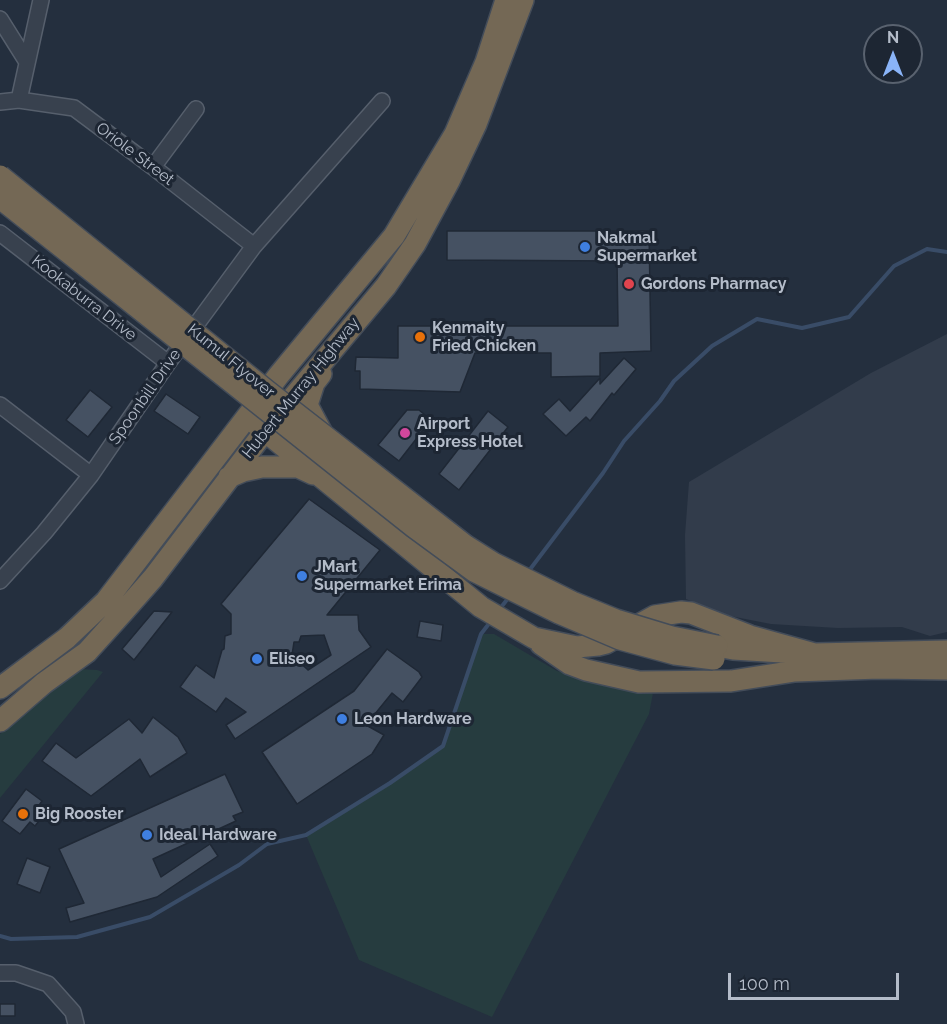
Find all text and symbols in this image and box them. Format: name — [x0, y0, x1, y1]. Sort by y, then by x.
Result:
north arrow — [863, 24, 923, 84]
text: N — [887, 28, 899, 47]
street label: Oriole Street — [92, 118, 178, 190]
place label: Nakmal Supermarket — [597, 228, 697, 266]
marker: Nakmal Supermarket — [578, 240, 592, 254]
street label: Kookaburra Drive — [28, 251, 140, 345]
place label: Gordons Pharmacy — [641, 274, 787, 294]
marker: Gordons Pharmacy — [622, 277, 636, 291]
street label: Hubert Murray Highway — [238, 314, 364, 462]
place label: Kenmaity Fried Chicken — [432, 318, 536, 356]
street label: Kumul Flyover — [184, 320, 278, 402]
marker: Kenmaity Fried Chicken — [413, 330, 427, 344]
street label: Spoonbill Drive — [105, 346, 185, 448]
place label: Airport Express Hotel — [417, 414, 523, 452]
marker: Airport Express Hotel — [398, 426, 412, 440]
place label: JMart Supermarket Erima — [314, 557, 462, 595]
marker: JMart Supermarket Erima — [295, 569, 309, 583]
place label: Eliseo — [269, 649, 315, 669]
marker: Eliseo — [250, 652, 264, 666]
place label: Leon Hardware — [354, 709, 472, 729]
marker: Leon Hardware — [335, 712, 349, 726]
place label: Big Rooster — [35, 804, 123, 824]
marker: Big Rooster — [16, 807, 30, 821]
place label: Ideal Hardware — [159, 825, 277, 845]
marker: Ideal Hardware — [140, 828, 154, 842]
scale bar — [731, 961, 902, 999]
text: 100 m — [739, 973, 790, 994]

